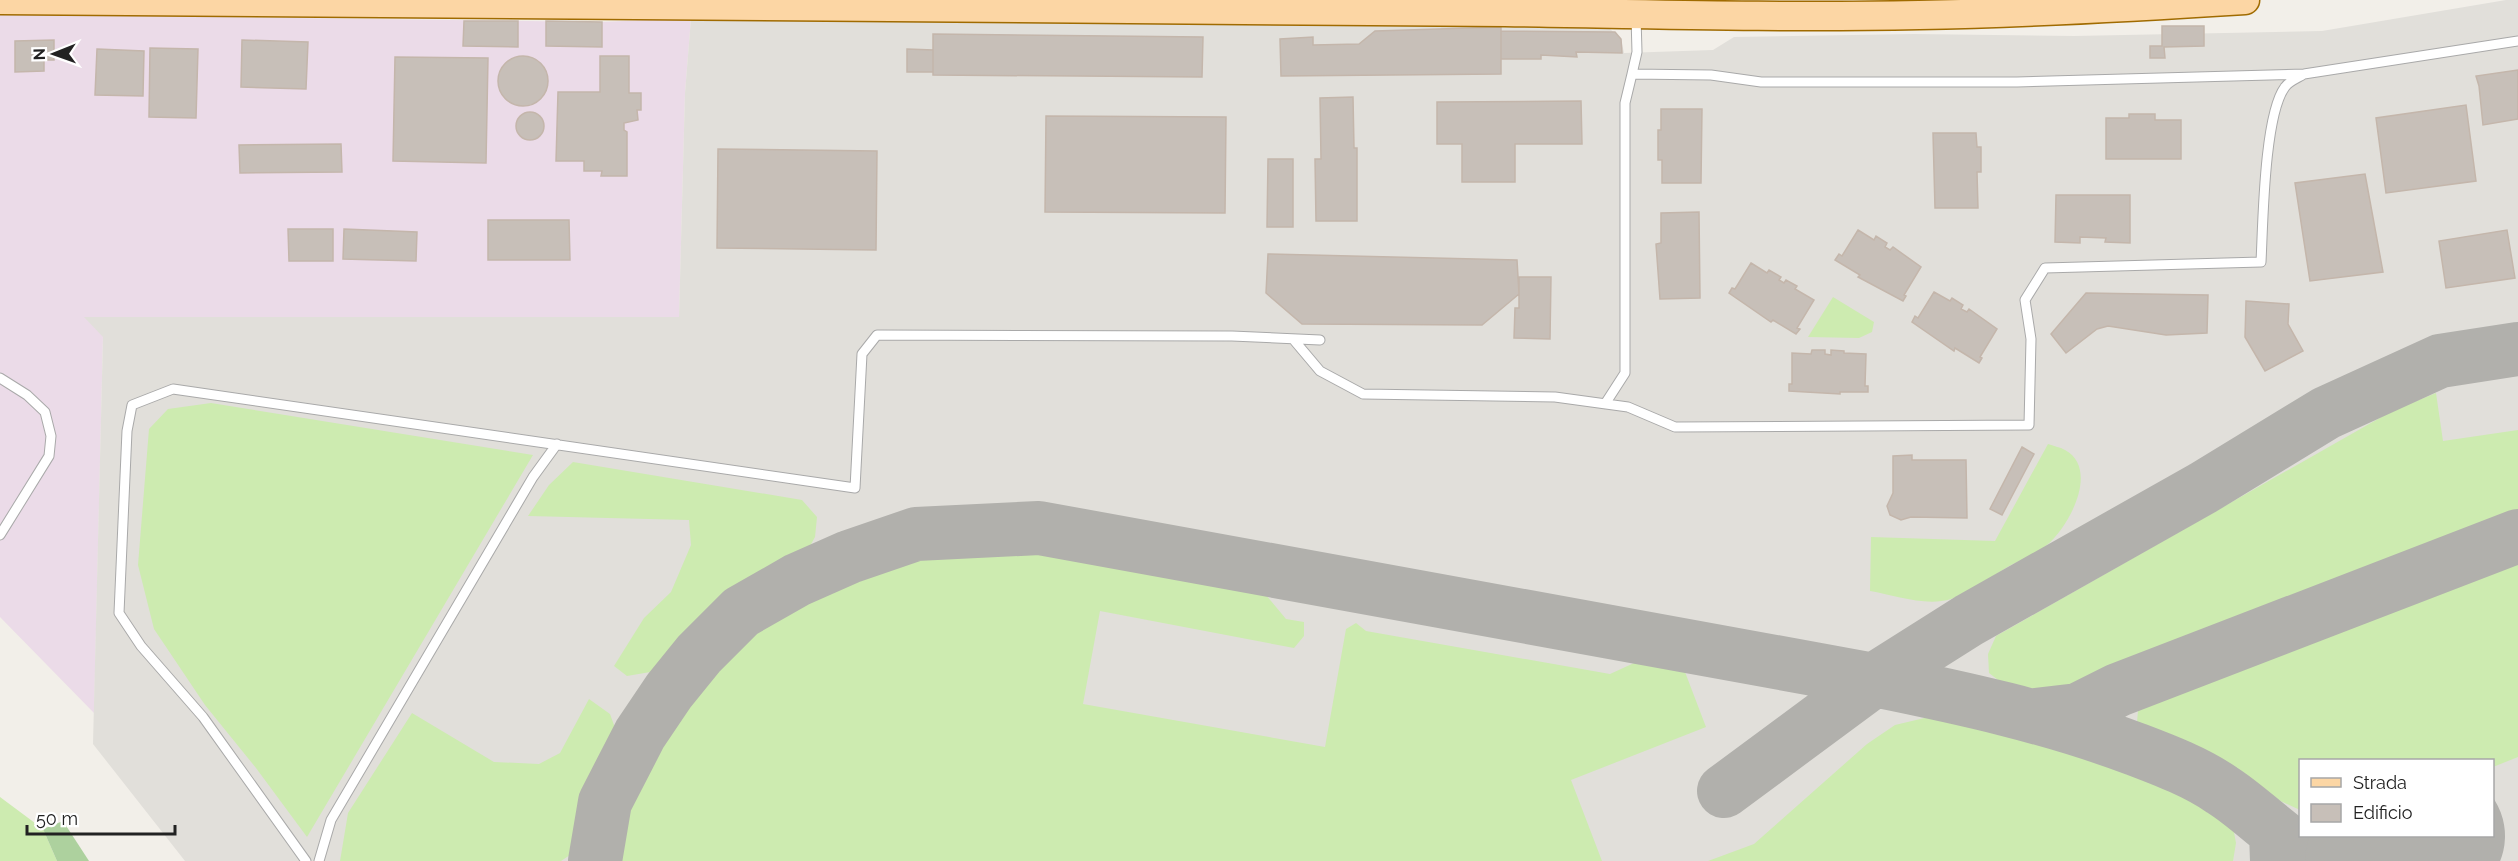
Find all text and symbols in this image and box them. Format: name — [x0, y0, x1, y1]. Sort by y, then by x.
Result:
north arrow — [24, 24, 84, 84]
text: N — [30, 48, 49, 61]
legend — [2299, 759, 2494, 837]
text: Strada — [2353, 772, 2407, 793]
scale bar — [27, 798, 176, 836]
text: Edificio — [2353, 802, 2413, 823]
text: 50 m — [36, 808, 78, 829]

